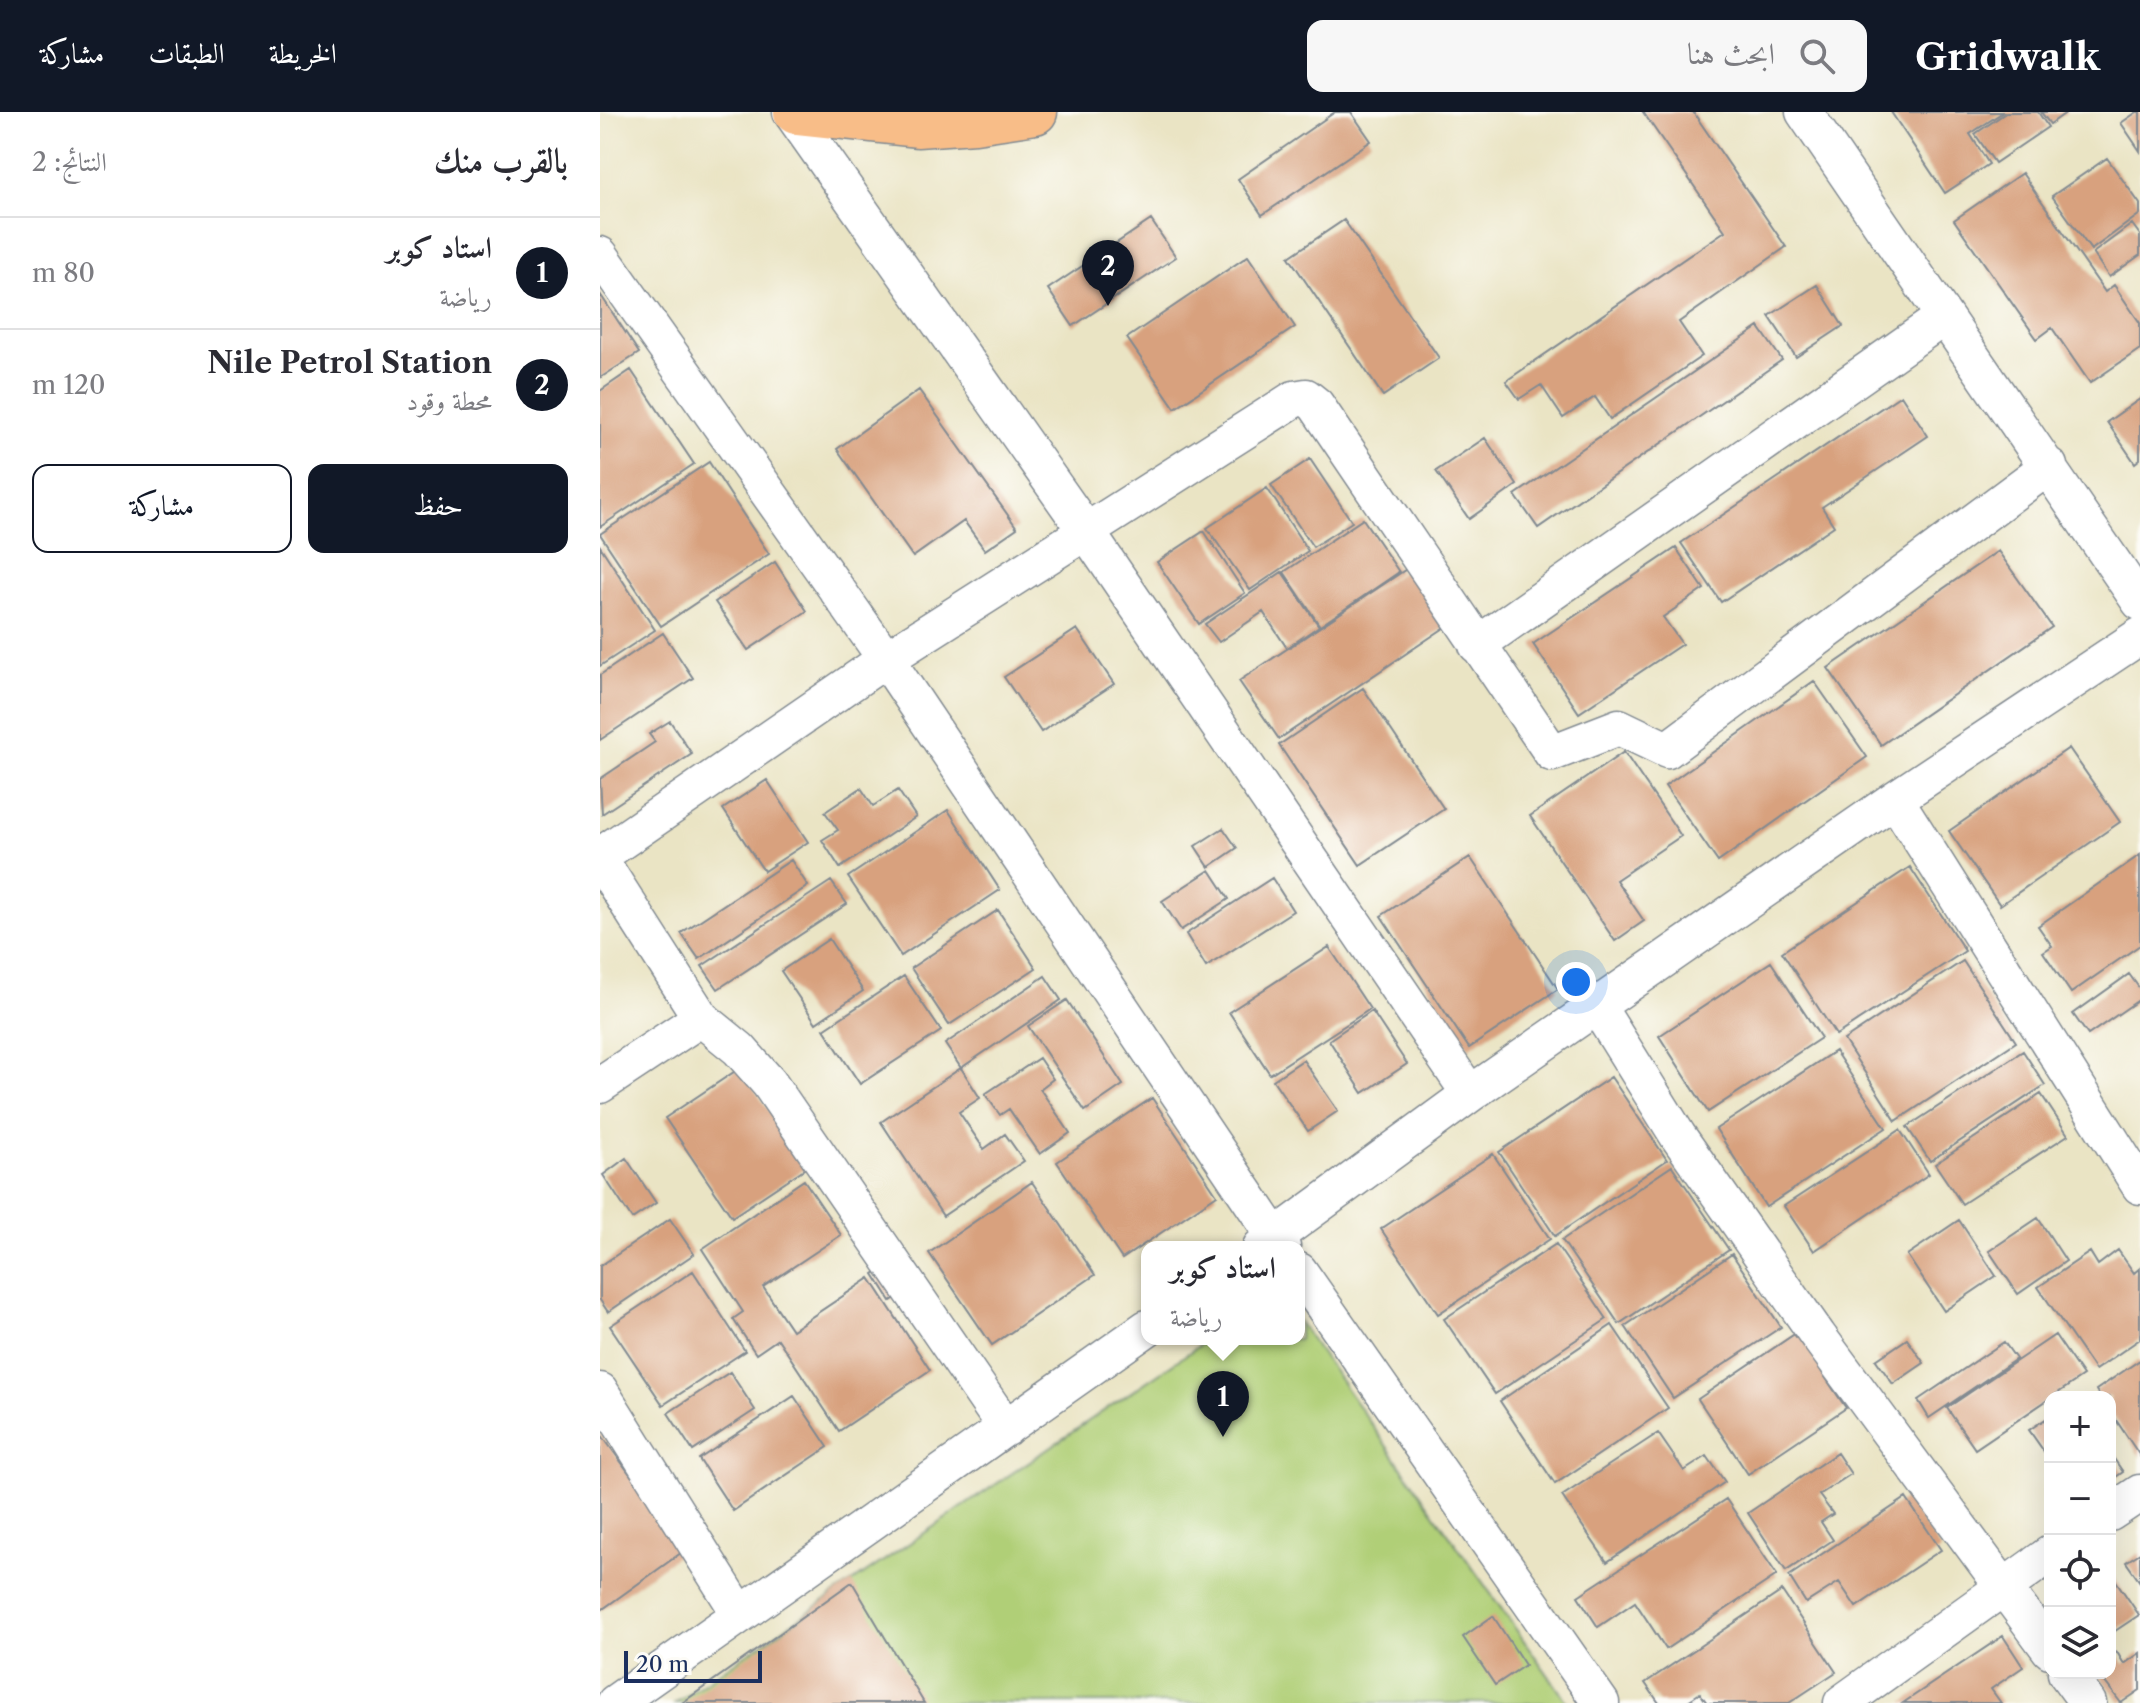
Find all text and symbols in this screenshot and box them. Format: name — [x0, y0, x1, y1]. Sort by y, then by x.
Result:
search box — [1307, 20, 1867, 92]
text: Gridwalk — [1915, 33, 2100, 80]
icon: search — [1795, 34, 1839, 78]
text: ابحث هنا — [1687, 35, 1775, 72]
text: مشاركة — [40, 36, 104, 70]
text: الطبقات — [148, 36, 225, 70]
text: الخريطة — [269, 36, 337, 70]
text: بالقرب منك — [434, 139, 568, 181]
text: النتائج: 2 — [32, 146, 107, 178]
text: استاد كوبر — [386, 229, 492, 266]
pin: 2 — [1082, 240, 1134, 306]
text: 80 m — [32, 257, 95, 289]
text: 1 — [536, 257, 548, 289]
text: رياضة — [440, 281, 492, 313]
text: Nile Petrol Station — [207, 344, 492, 381]
text: 120 m — [32, 369, 106, 401]
text: 2 — [534, 369, 550, 401]
text: محطة وقود — [406, 385, 492, 417]
button: مشاركة — [32, 464, 292, 553]
button: حفظ — [308, 464, 568, 553]
your location — [1556, 962, 1596, 1002]
popup — [1141, 1241, 1305, 1345]
text: استاد كوبر — [1170, 1249, 1276, 1286]
text: رياضة — [1170, 1301, 1223, 1333]
pin: 1 — [1197, 1371, 1249, 1437]
map controls — [2044, 1391, 2116, 1679]
button: + — [2044, 1391, 2116, 1463]
button: − — [2044, 1463, 2116, 1535]
button: locate — [2044, 1535, 2116, 1607]
button: layers — [2044, 1607, 2116, 1679]
scale bar — [624, 1647, 762, 1683]
text: 20 m — [636, 1651, 689, 1678]

